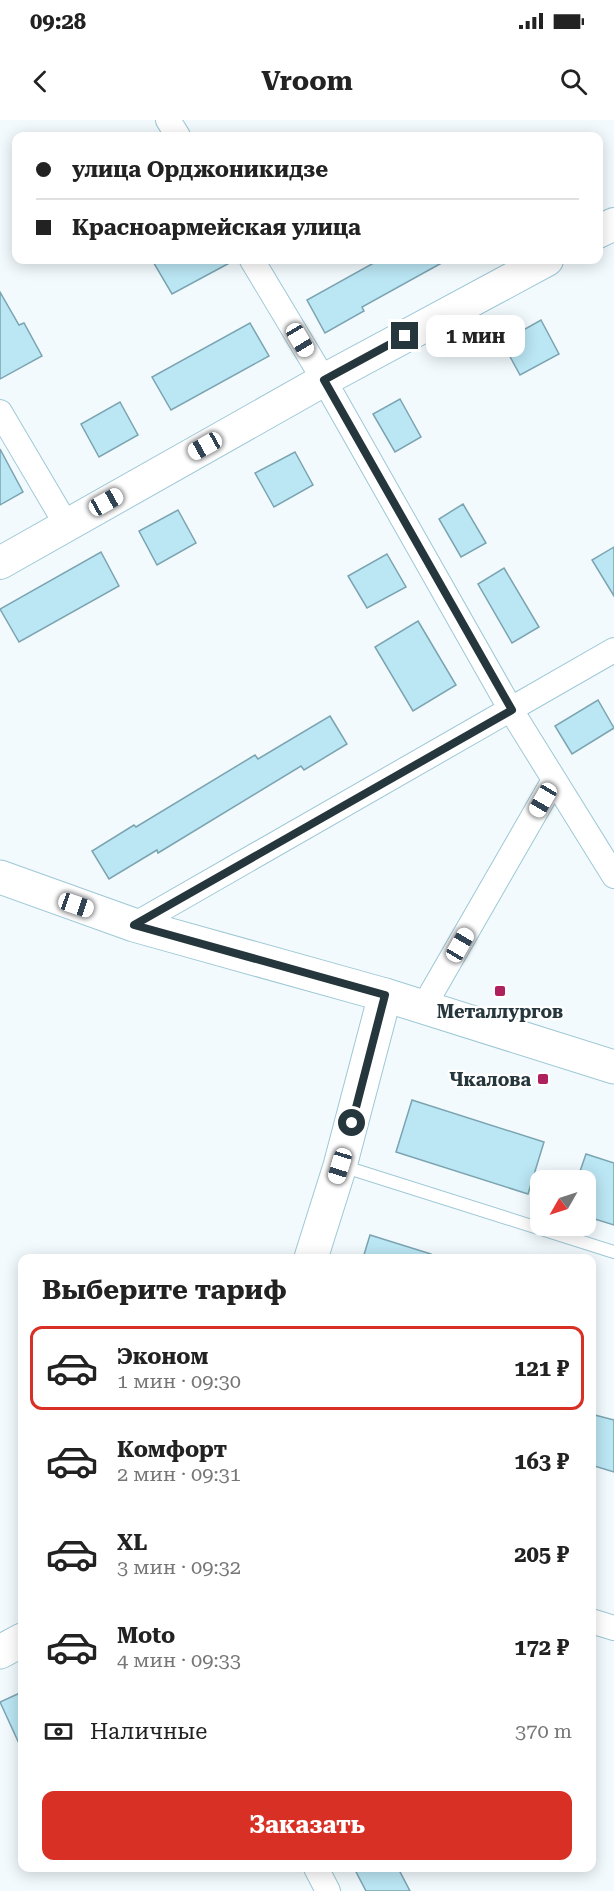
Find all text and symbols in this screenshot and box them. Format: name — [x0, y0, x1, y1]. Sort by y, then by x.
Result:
text: 09:28 — [30, 9, 86, 34]
icon: back — [24, 65, 57, 98]
text: Vroom — [261, 65, 353, 97]
icon: search — [557, 65, 590, 98]
text: улица Орджоникидзе — [72, 157, 328, 182]
text: Красноармейская улица — [72, 215, 361, 240]
callout: 1 мин — [426, 315, 525, 357]
car — [283, 320, 317, 360]
route end — [391, 322, 418, 349]
text: 1 мин — [446, 324, 505, 348]
car — [185, 429, 225, 463]
car — [86, 485, 126, 519]
car — [526, 780, 560, 820]
car — [56, 891, 96, 919]
car — [443, 925, 477, 965]
marker: Металлургов — [493, 984, 507, 998]
place label: Металлургов — [437, 1001, 563, 1022]
place label: Чкалова — [449, 1069, 531, 1090]
marker: Чкалова — [536, 1072, 550, 1086]
route start — [338, 1109, 365, 1136]
car — [326, 1146, 354, 1186]
north arrow — [530, 1170, 596, 1236]
map controls — [530, 1170, 596, 1236]
text: Выберите тариф — [42, 1274, 287, 1306]
icon: car — [45, 1341, 99, 1395]
text: Эконом — [117, 1344, 208, 1369]
text: 121 ₽ — [514, 1356, 569, 1381]
text: 1 мин · 09:30 — [117, 1369, 241, 1393]
icon: car — [45, 1434, 99, 1488]
text: Комфорт — [117, 1437, 227, 1462]
text: 163 ₽ — [514, 1449, 569, 1474]
text: 2 мин · 09:31 — [117, 1462, 241, 1486]
icon: car — [45, 1527, 99, 1581]
text: XL — [117, 1530, 147, 1555]
text: 205 ₽ — [514, 1542, 569, 1567]
text: 3 мин · 09:32 — [117, 1555, 241, 1579]
icon: car — [45, 1620, 99, 1674]
text: Moto — [117, 1623, 175, 1648]
text: 172 ₽ — [514, 1635, 569, 1660]
text: 4 мин · 09:33 — [117, 1648, 241, 1672]
icon: cash — [42, 1715, 75, 1748]
text: Наличные — [90, 1719, 207, 1744]
text: 370 m — [515, 1719, 572, 1743]
button: Заказать — [42, 1791, 572, 1860]

